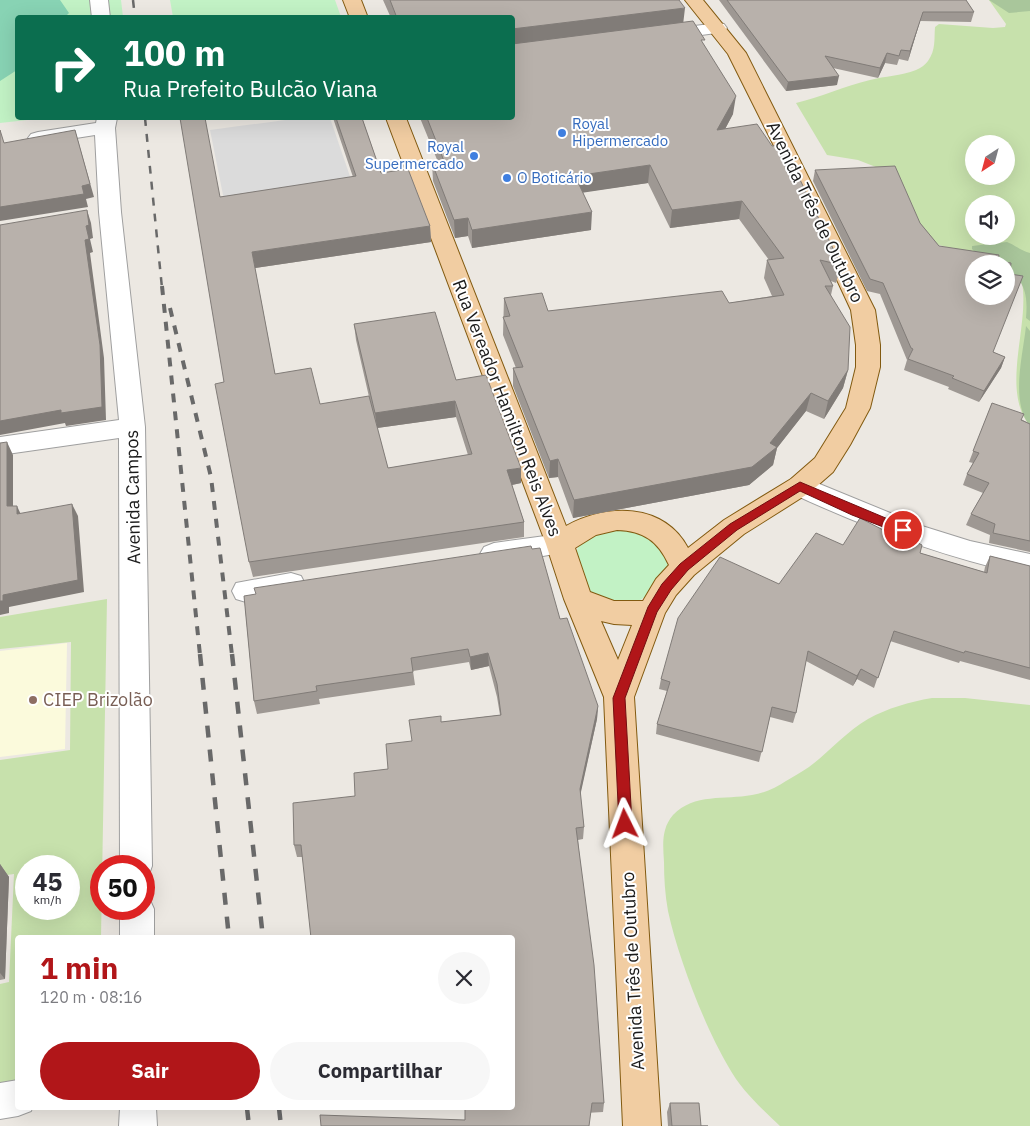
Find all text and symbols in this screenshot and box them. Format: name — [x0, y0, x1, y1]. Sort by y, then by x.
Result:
text: 100 m — [123, 30, 226, 76]
icon: right — [40, 35, 105, 100]
text: Rua Prefeito Bulcão Viana — [123, 74, 378, 103]
place label: Royal Hipermercado — [572, 114, 668, 150]
street label: Avenida Três de Outubro — [762, 117, 869, 306]
marker: Royal Hipermercado — [556, 127, 568, 139]
north arrow — [965, 135, 1015, 185]
map controls — [965, 135, 1015, 305]
place label: Royal Supermercado — [365, 137, 464, 173]
marker: Royal Supermercado — [468, 150, 480, 162]
place label: O Boticário — [517, 168, 592, 187]
marker: O Boticário — [501, 172, 513, 184]
button: sound — [965, 195, 1015, 245]
button: layers — [965, 255, 1015, 305]
street label: Rua Vereador Hamilton Reis Alves — [448, 276, 567, 540]
street label: Avenida Campos — [120, 430, 145, 564]
pin — [882, 509, 924, 551]
icon: arrive — [889, 516, 917, 544]
place label: CIEP Brizolão — [43, 688, 153, 711]
marker: CIEP Brizolão — [27, 694, 39, 706]
position arrow — [598, 797, 650, 849]
speed limit sign: 50 — [90, 855, 155, 920]
text: 45 — [32, 865, 63, 898]
street label: Avenida Três de Outubro — [616, 871, 649, 1071]
text: km/h — [33, 892, 62, 907]
text: 1 min — [40, 948, 118, 987]
button: close — [438, 952, 490, 1004]
text: 120 m · 08:16 — [40, 987, 142, 1007]
button: Sair — [40, 1042, 260, 1100]
button: Compartilhar — [270, 1042, 490, 1100]

